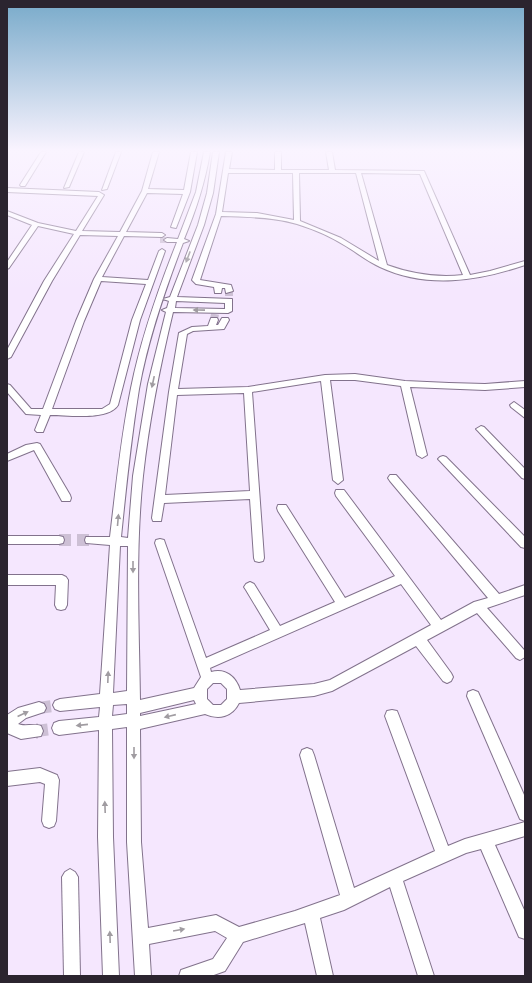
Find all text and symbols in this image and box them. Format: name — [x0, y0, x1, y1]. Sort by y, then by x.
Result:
one-way arrow — [184, 251, 190, 263]
one-way arrow — [193, 307, 205, 314]
one-way arrow — [149, 376, 155, 388]
one-way arrow — [114, 513, 121, 526]
one-way arrow — [130, 561, 136, 574]
one-way arrow — [104, 671, 111, 683]
one-way arrow — [17, 711, 28, 717]
one-way arrow — [163, 713, 176, 719]
one-way arrow — [76, 722, 88, 729]
one-way arrow — [130, 747, 137, 759]
one-way arrow — [102, 801, 109, 813]
one-way arrow — [173, 927, 185, 933]
one-way arrow — [106, 931, 113, 943]

